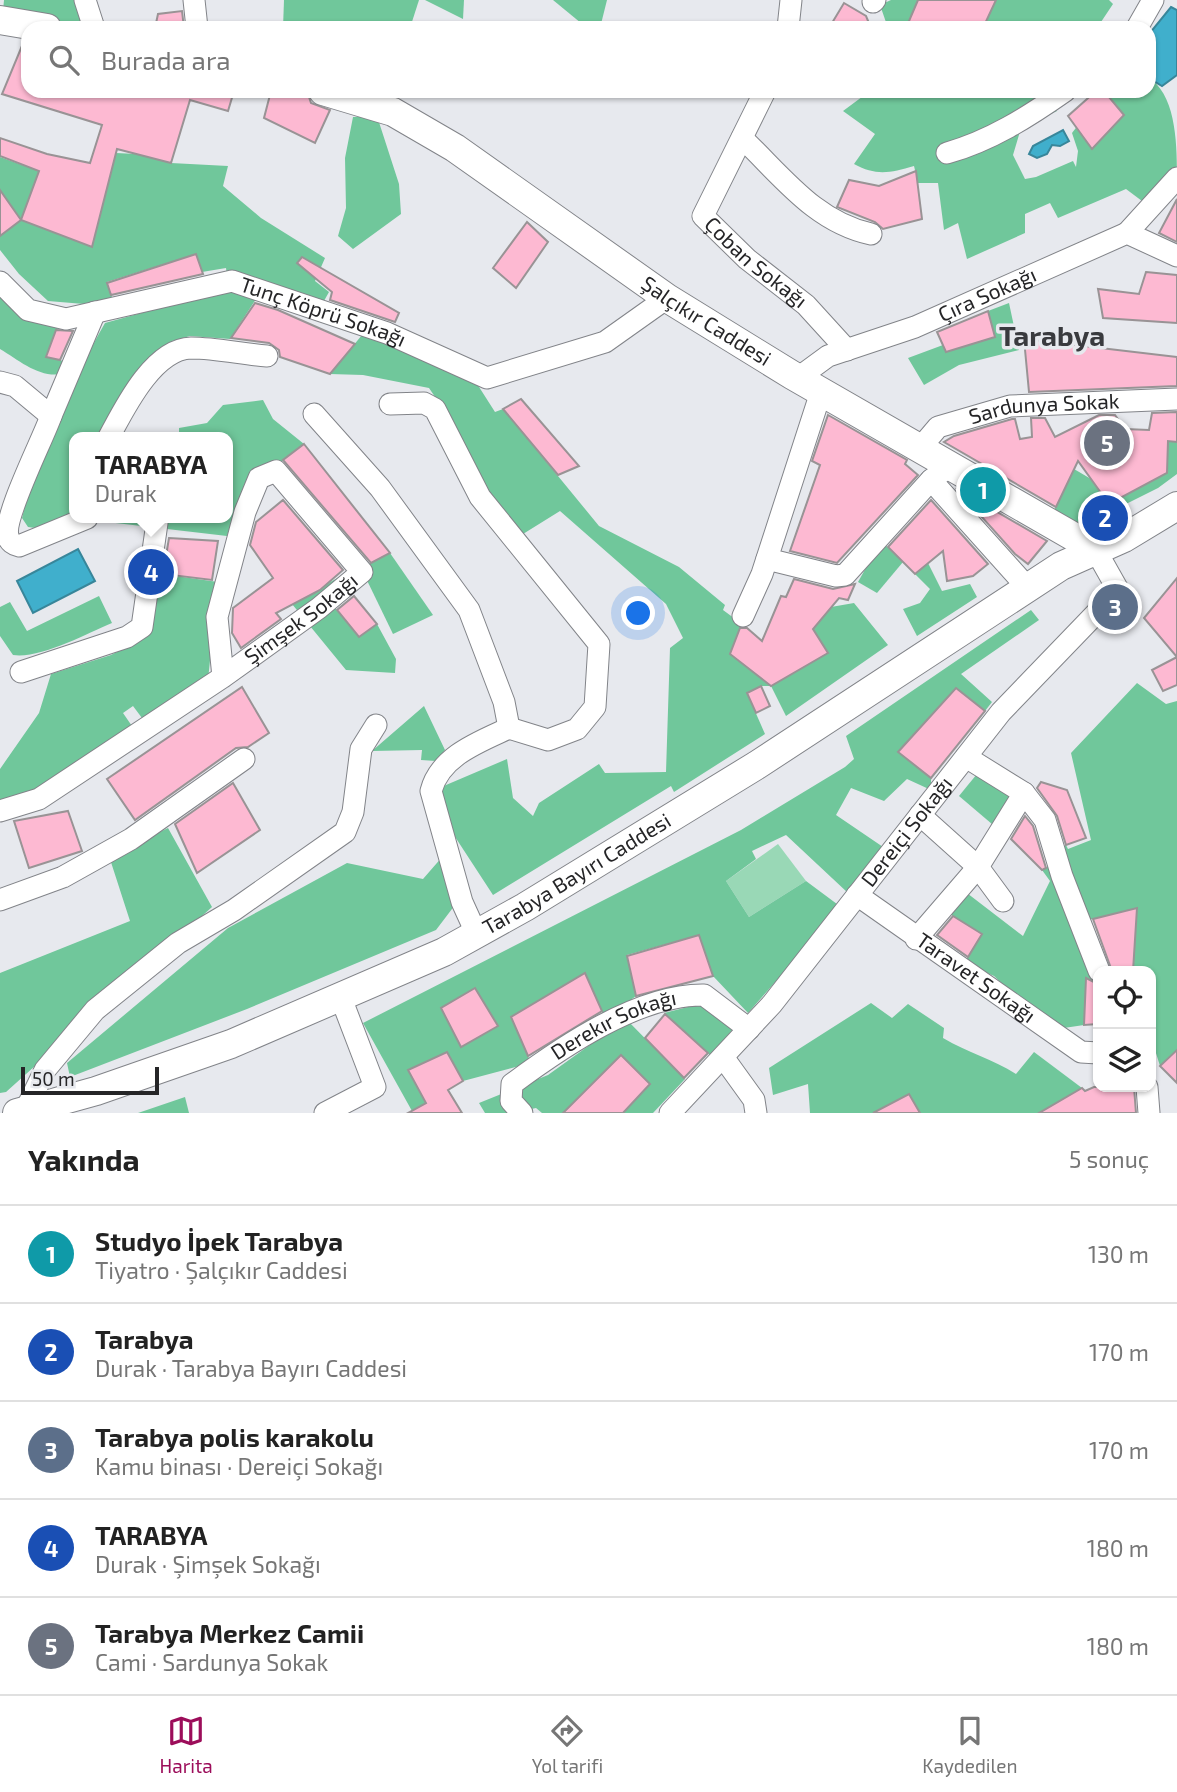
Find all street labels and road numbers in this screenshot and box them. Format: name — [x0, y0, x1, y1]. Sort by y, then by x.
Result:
street label: Çoban Sokağı — [699, 211, 813, 312]
street label: Çıra Sokağı — [934, 261, 1040, 328]
street label: Şalçıkır Caddesi — [636, 270, 776, 370]
street label: Tunç Köprü Sokağı — [237, 271, 410, 351]
street label: Sardunya Sokak — [966, 387, 1120, 428]
street label: Şimşek Sokağı — [239, 567, 362, 670]
street label: Dereiçi Sokağı — [855, 771, 957, 891]
street label: Tarabya Bayırı Caddesi — [478, 807, 675, 939]
street label: Taravet Sokağı — [912, 927, 1041, 1027]
street label: Derekır Sokağı — [546, 984, 678, 1064]

